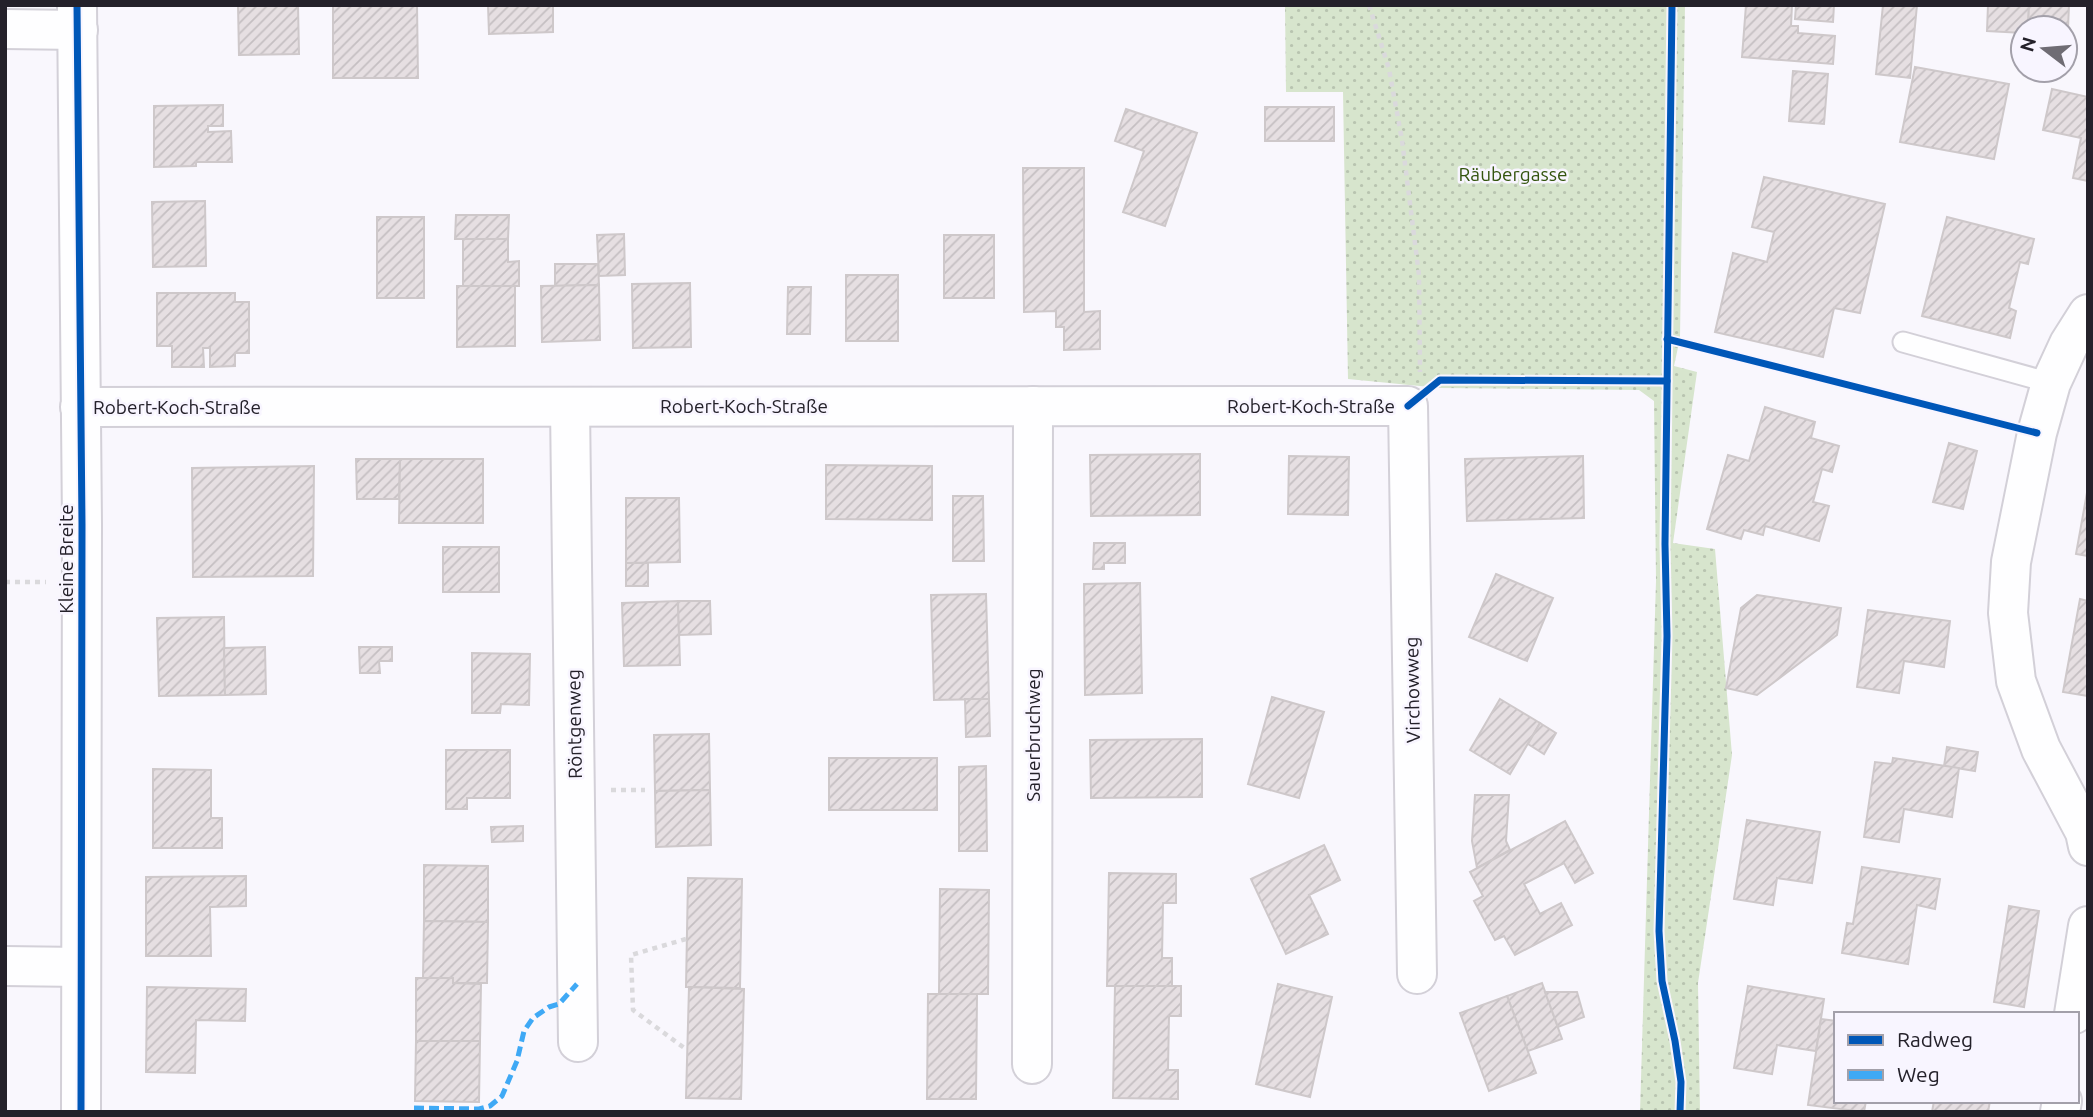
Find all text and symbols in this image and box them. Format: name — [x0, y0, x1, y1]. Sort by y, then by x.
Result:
north arrow — [2009, 14, 2079, 84]
text: N — [2015, 34, 2040, 54]
park label: Räubergasse — [1459, 163, 1567, 185]
street label: Robert-Koch-Straße — [660, 395, 828, 417]
street label: Robert-Koch-Straße — [1227, 395, 1395, 417]
street label: Robert-Koch-Straße — [93, 396, 261, 418]
street label: Kleine Breite — [55, 504, 77, 614]
street label: Virchowweg — [1400, 637, 1424, 743]
street label: Sauerbruchweg — [1022, 668, 1044, 802]
street label: Röntgenweg — [562, 669, 586, 779]
legend — [1834, 1012, 2079, 1103]
text: Radweg — [1897, 1027, 1973, 1051]
text: Weg — [1897, 1062, 1940, 1086]

